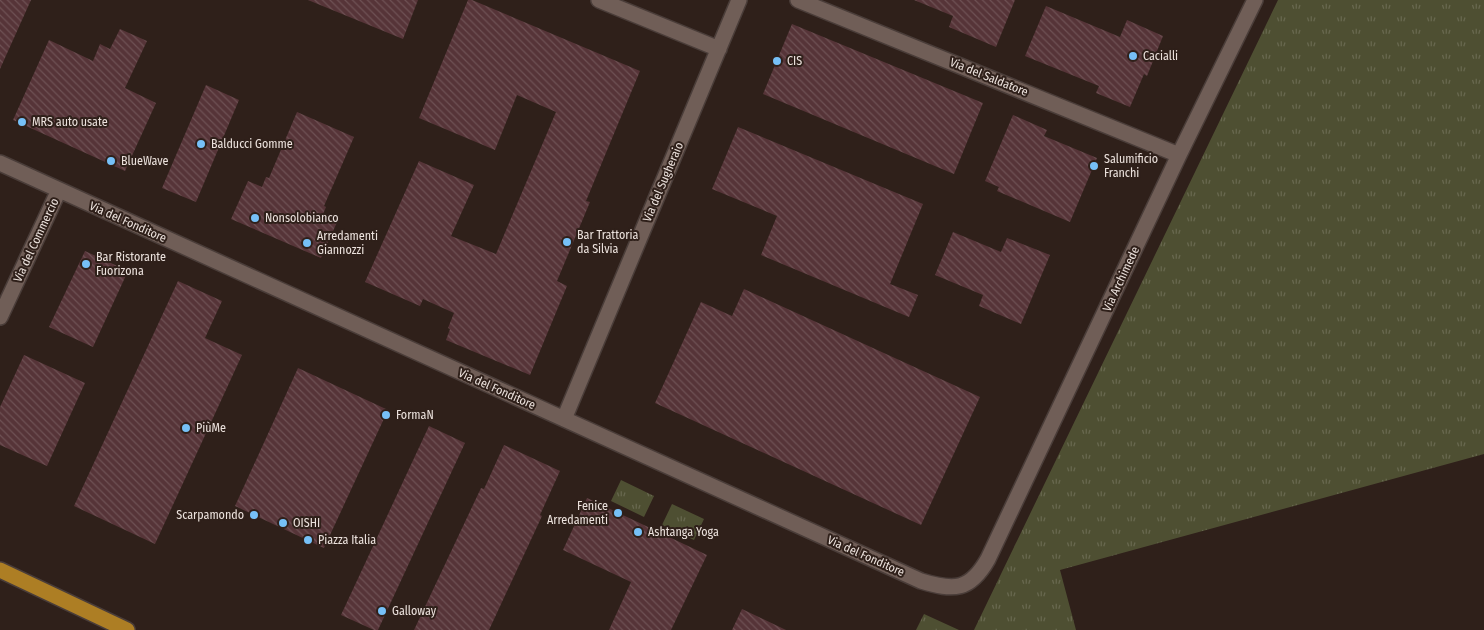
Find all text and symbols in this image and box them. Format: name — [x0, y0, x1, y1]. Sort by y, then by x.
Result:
place label: Cacialli — [1143, 49, 1178, 63]
marker: Cacialli — [1127, 50, 1139, 62]
place label: CIS — [787, 54, 802, 68]
marker: CIS — [771, 55, 783, 67]
street label: Via del Saldatore — [948, 55, 1030, 99]
place label: MRS auto usate — [32, 115, 108, 129]
marker: MRS auto usate — [16, 116, 28, 128]
place label: Balducci Gomme — [211, 137, 293, 151]
marker: Balducci Gomme — [195, 138, 207, 150]
street label: Via del Sugheraio — [640, 140, 686, 224]
place label: Salumificio Franchi — [1104, 152, 1158, 180]
place label: BlueWave — [121, 154, 169, 168]
marker: BlueWave — [105, 155, 117, 167]
marker: Salumificio Franchi — [1088, 160, 1100, 172]
street label: Via del Commercio — [10, 196, 62, 284]
street label: Via del Fonditore — [87, 199, 169, 245]
place label: Nonsolobianco — [265, 211, 339, 225]
marker: Nonsolobianco — [249, 212, 261, 224]
place label: Bar Trattoria da Silvia — [577, 228, 639, 256]
place label: Arredamenti Giannozzi — [317, 229, 378, 257]
marker: Bar Trattoria da Silvia — [561, 236, 573, 248]
marker: Arredamenti Giannozzi — [301, 237, 313, 249]
street label: Via Archimede — [1100, 244, 1142, 314]
place label: Bar Ristorante Fuorizona — [96, 250, 166, 278]
marker: Bar Ristorante Fuorizona — [80, 258, 92, 270]
street label: Via del Fonditore — [456, 366, 538, 412]
place label: FormaN — [396, 408, 434, 422]
marker: FormaN — [380, 409, 392, 421]
place label: PiùMe — [196, 421, 226, 435]
marker: PiùMe — [180, 422, 192, 434]
place label: Fenice Arredamenti — [547, 499, 608, 527]
marker: Fenice Arredamenti — [612, 507, 624, 519]
place label: Scarpamondo — [176, 508, 244, 522]
marker: Scarpamondo — [248, 509, 260, 521]
place label: OISHI — [293, 516, 320, 530]
marker: OISHI — [277, 517, 289, 529]
place label: Ashtanga Yoga — [648, 525, 719, 539]
marker: Ashtanga Yoga — [632, 526, 644, 538]
place label: Piazza Italia — [318, 533, 376, 547]
street label: Via del Fonditore — [825, 533, 907, 579]
marker: Piazza Italia — [302, 534, 314, 546]
place label: Galloway — [392, 604, 437, 618]
marker: Galloway — [376, 605, 388, 617]

